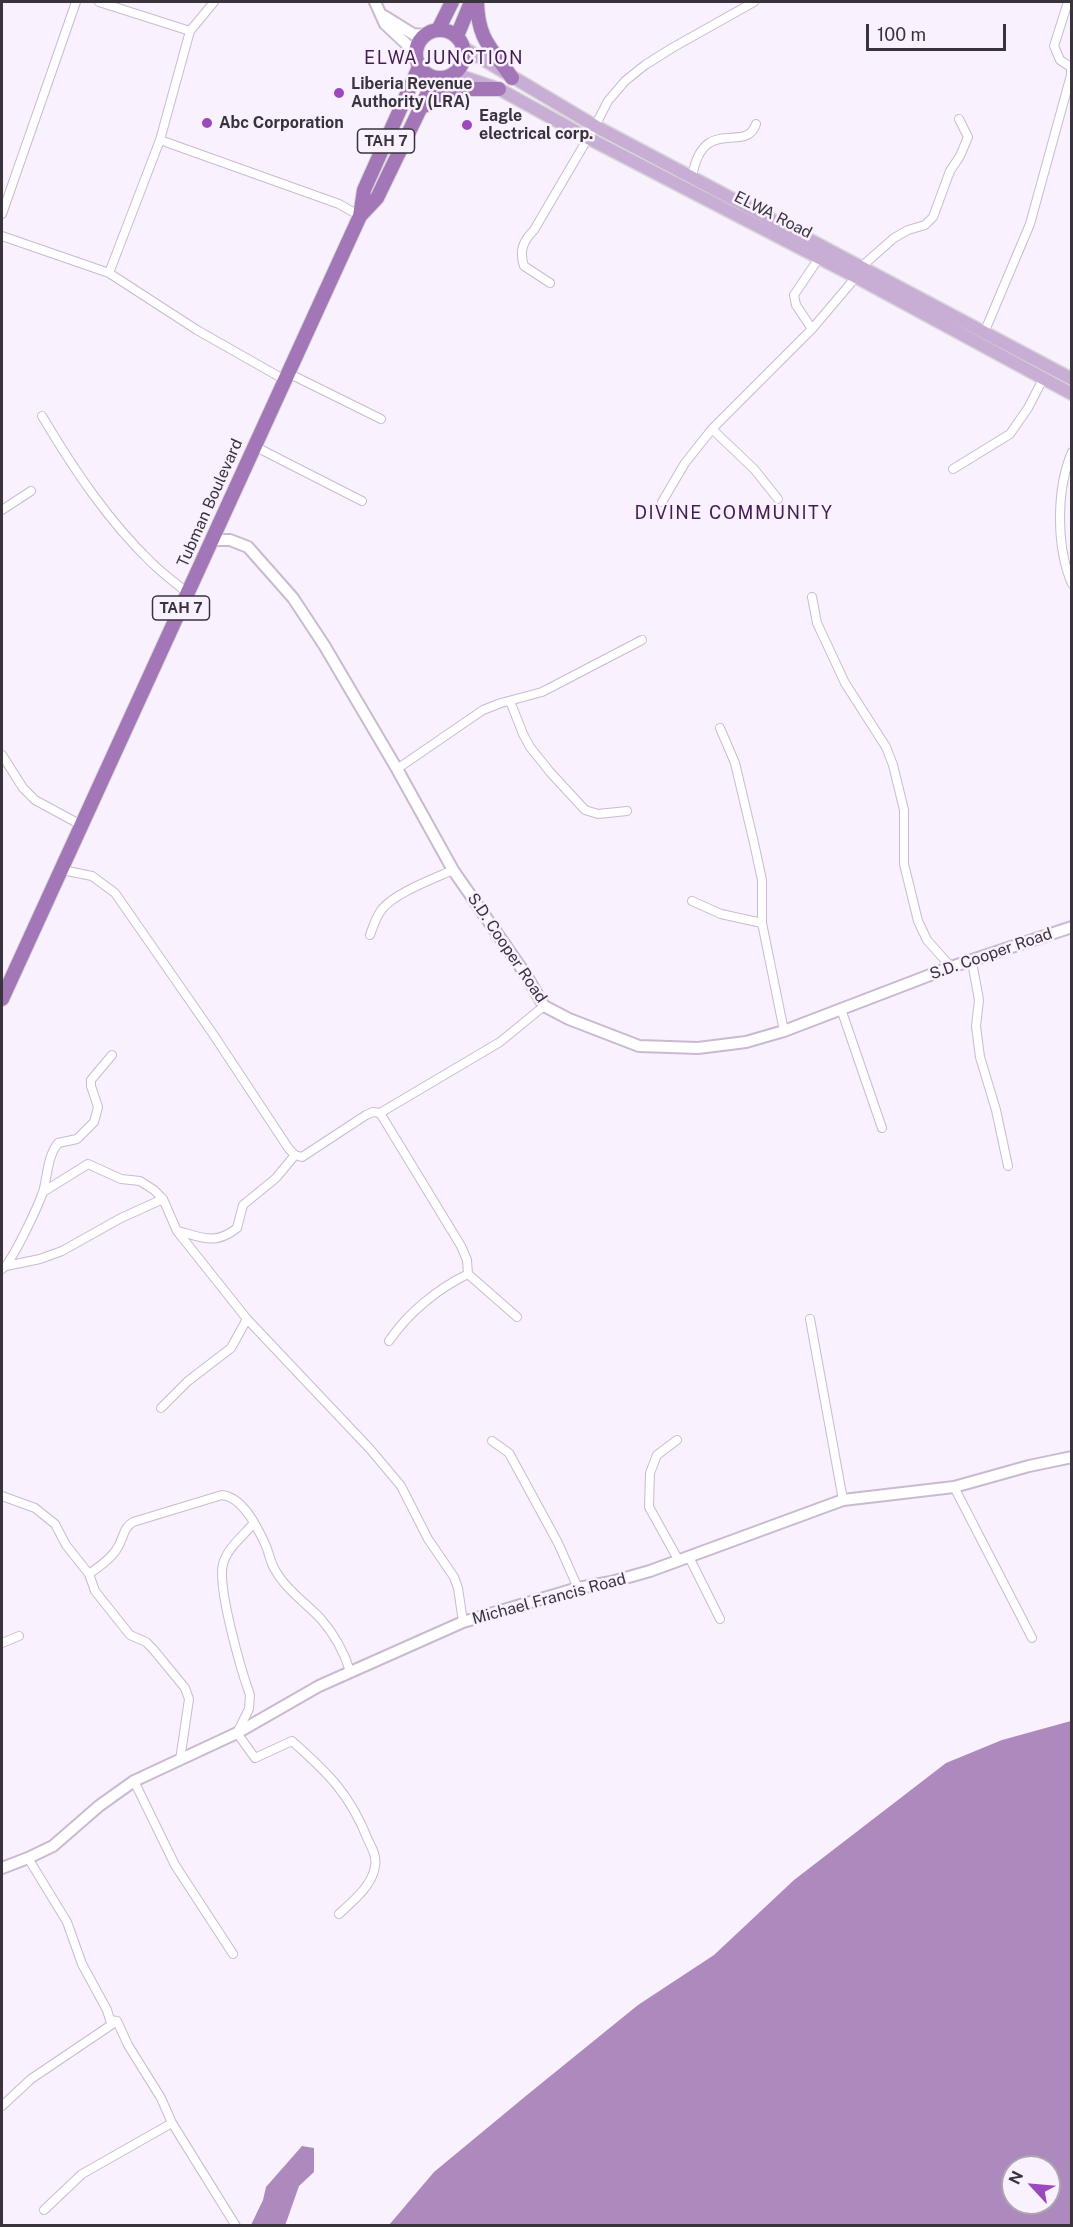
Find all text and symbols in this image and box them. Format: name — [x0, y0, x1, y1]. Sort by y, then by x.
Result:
scale bar — [869, 12, 1008, 50]
text: 100 m — [877, 24, 926, 45]
district label: ELWA JUNCTION — [364, 47, 524, 69]
place label: Liberia Revenue Authority (LRA) — [351, 74, 472, 112]
marker: Liberia Revenue Authority (LRA) — [332, 86, 346, 100]
place label: Eagle electrical corp. — [479, 106, 593, 144]
place label: Abc Corporation — [219, 113, 344, 133]
marker: Abc Corporation — [200, 116, 214, 130]
marker: Eagle electrical corp. — [460, 118, 474, 132]
road number: TAH 7 — [358, 129, 414, 153]
street label: ELWA Road — [731, 187, 815, 243]
street label: Tubman Boulevard — [173, 436, 247, 570]
district label: DIVINE COMMUNITY — [635, 502, 833, 524]
road number: TAH 7 — [152, 596, 210, 620]
street label: S.D. Cooper Road — [463, 890, 551, 1006]
street label: S.D. Cooper Road — [927, 924, 1055, 984]
street label: Michael Francis Road — [470, 1569, 628, 1629]
north arrow — [1001, 2155, 1061, 2215]
text: N — [1005, 2168, 1027, 2188]

